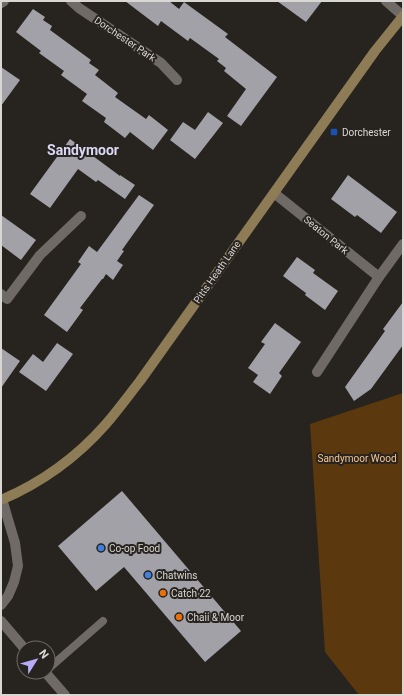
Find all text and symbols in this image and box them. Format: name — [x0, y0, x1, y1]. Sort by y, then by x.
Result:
street label: Dorchester Park — [92, 14, 158, 64]
marker: Dorchester — [329, 127, 339, 137]
place label: Dorchester — [342, 127, 391, 138]
district label: Sandymoor — [47, 142, 119, 158]
street label: Seaton Park — [302, 214, 351, 257]
street label: Pitts Heath Lane — [191, 239, 243, 305]
park label: Sandymoor Wood — [317, 453, 397, 464]
marker: Co-op Food — [96, 543, 106, 553]
place label: Co-op Food — [109, 543, 160, 554]
marker: Chatwins — [143, 570, 153, 580]
place label: Chatwins — [156, 570, 197, 581]
marker: Catch 22 — [158, 588, 168, 598]
place label: Catch 22 — [171, 588, 211, 599]
marker: Chaii & Moor — [174, 612, 184, 622]
place label: Chaii & Moor — [187, 612, 245, 623]
north arrow — [16, 640, 56, 680]
text: N — [36, 647, 51, 661]

